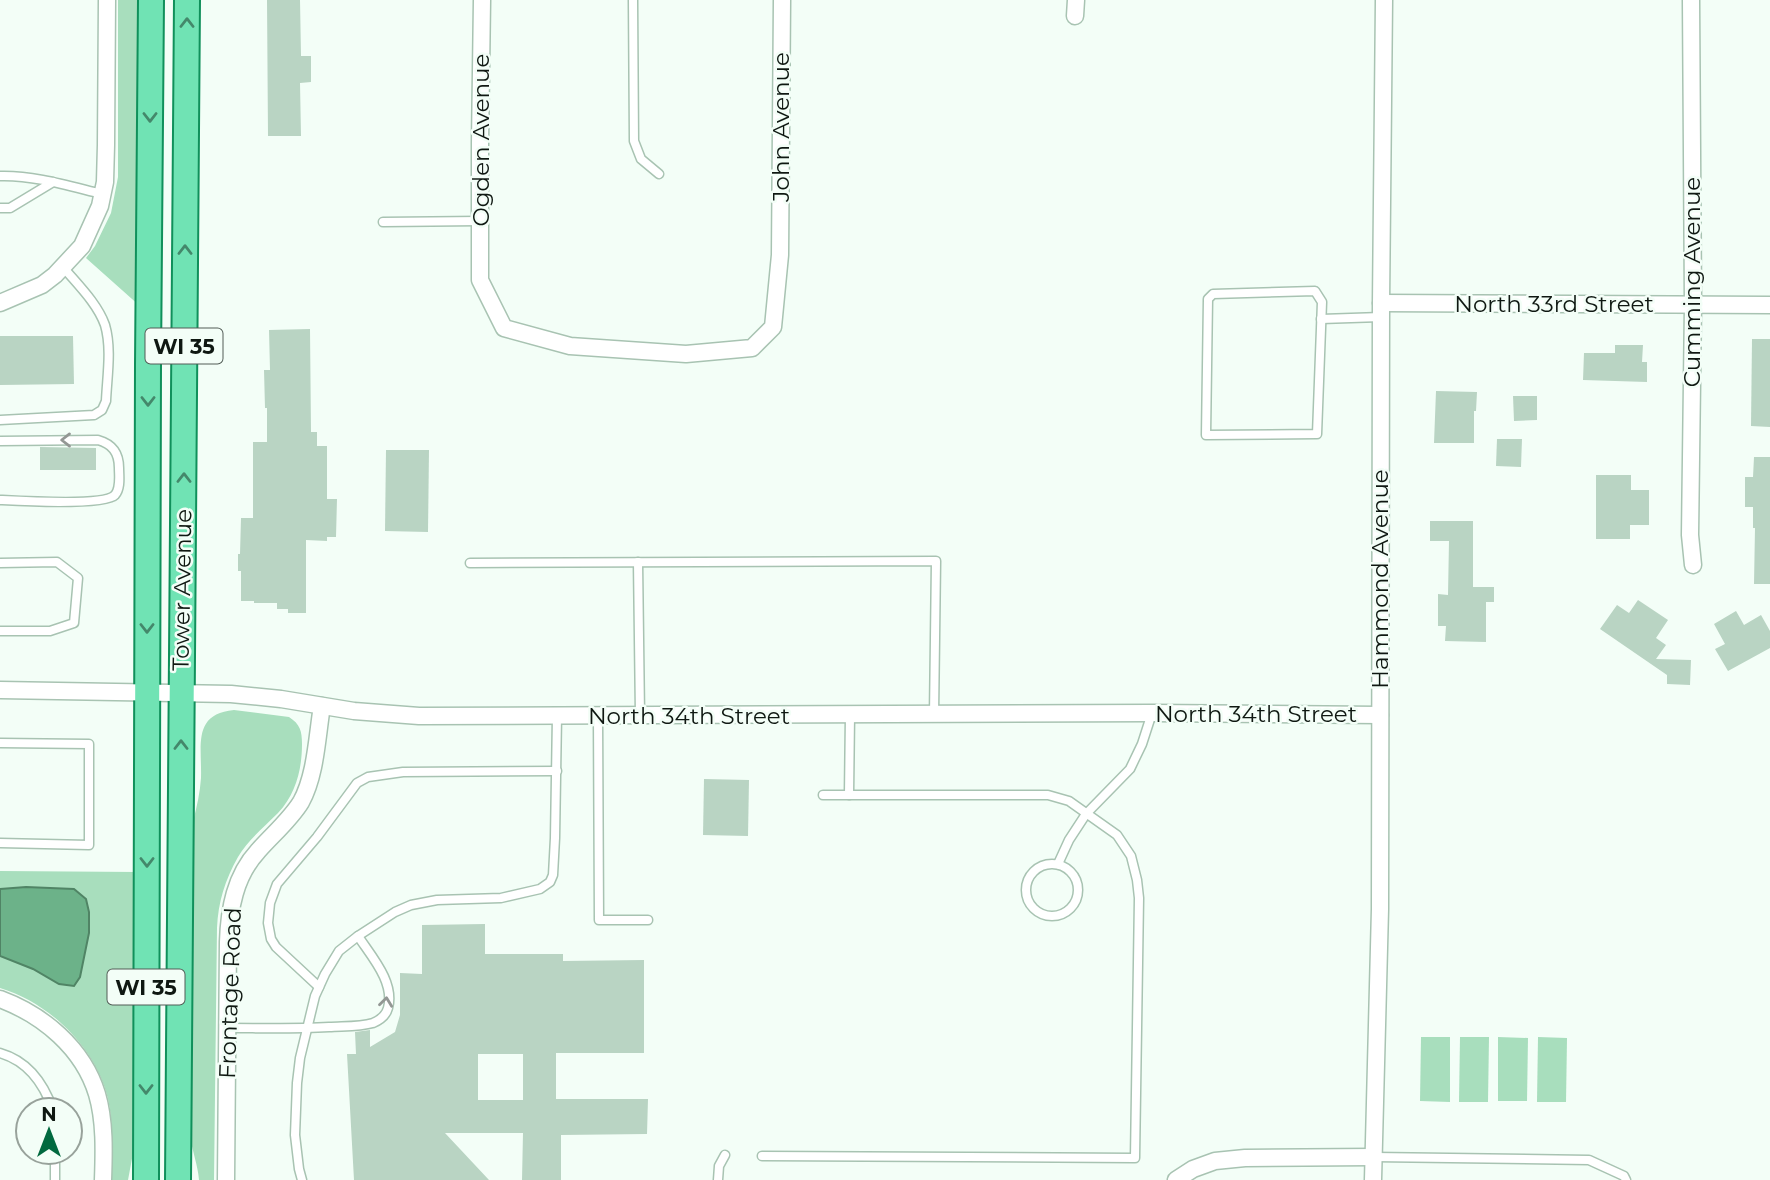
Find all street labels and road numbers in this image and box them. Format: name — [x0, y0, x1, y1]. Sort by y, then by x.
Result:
street label: John Avenue — [767, 52, 795, 203]
street label: Ogden Avenue — [467, 54, 495, 226]
street label: Cumming Avenue — [1678, 177, 1706, 387]
street label: North 33rd Street — [1454, 290, 1654, 318]
road number: WI 35 — [146, 328, 222, 364]
street label: Hammond Avenue — [1366, 469, 1394, 689]
street label: Tower Avenue — [167, 509, 197, 671]
street label: North 34th Street — [1155, 700, 1357, 728]
street label: North 34th Street — [588, 702, 790, 730]
street label: Frontage Road — [213, 907, 247, 1079]
road number: WI 35 — [108, 970, 184, 1004]

